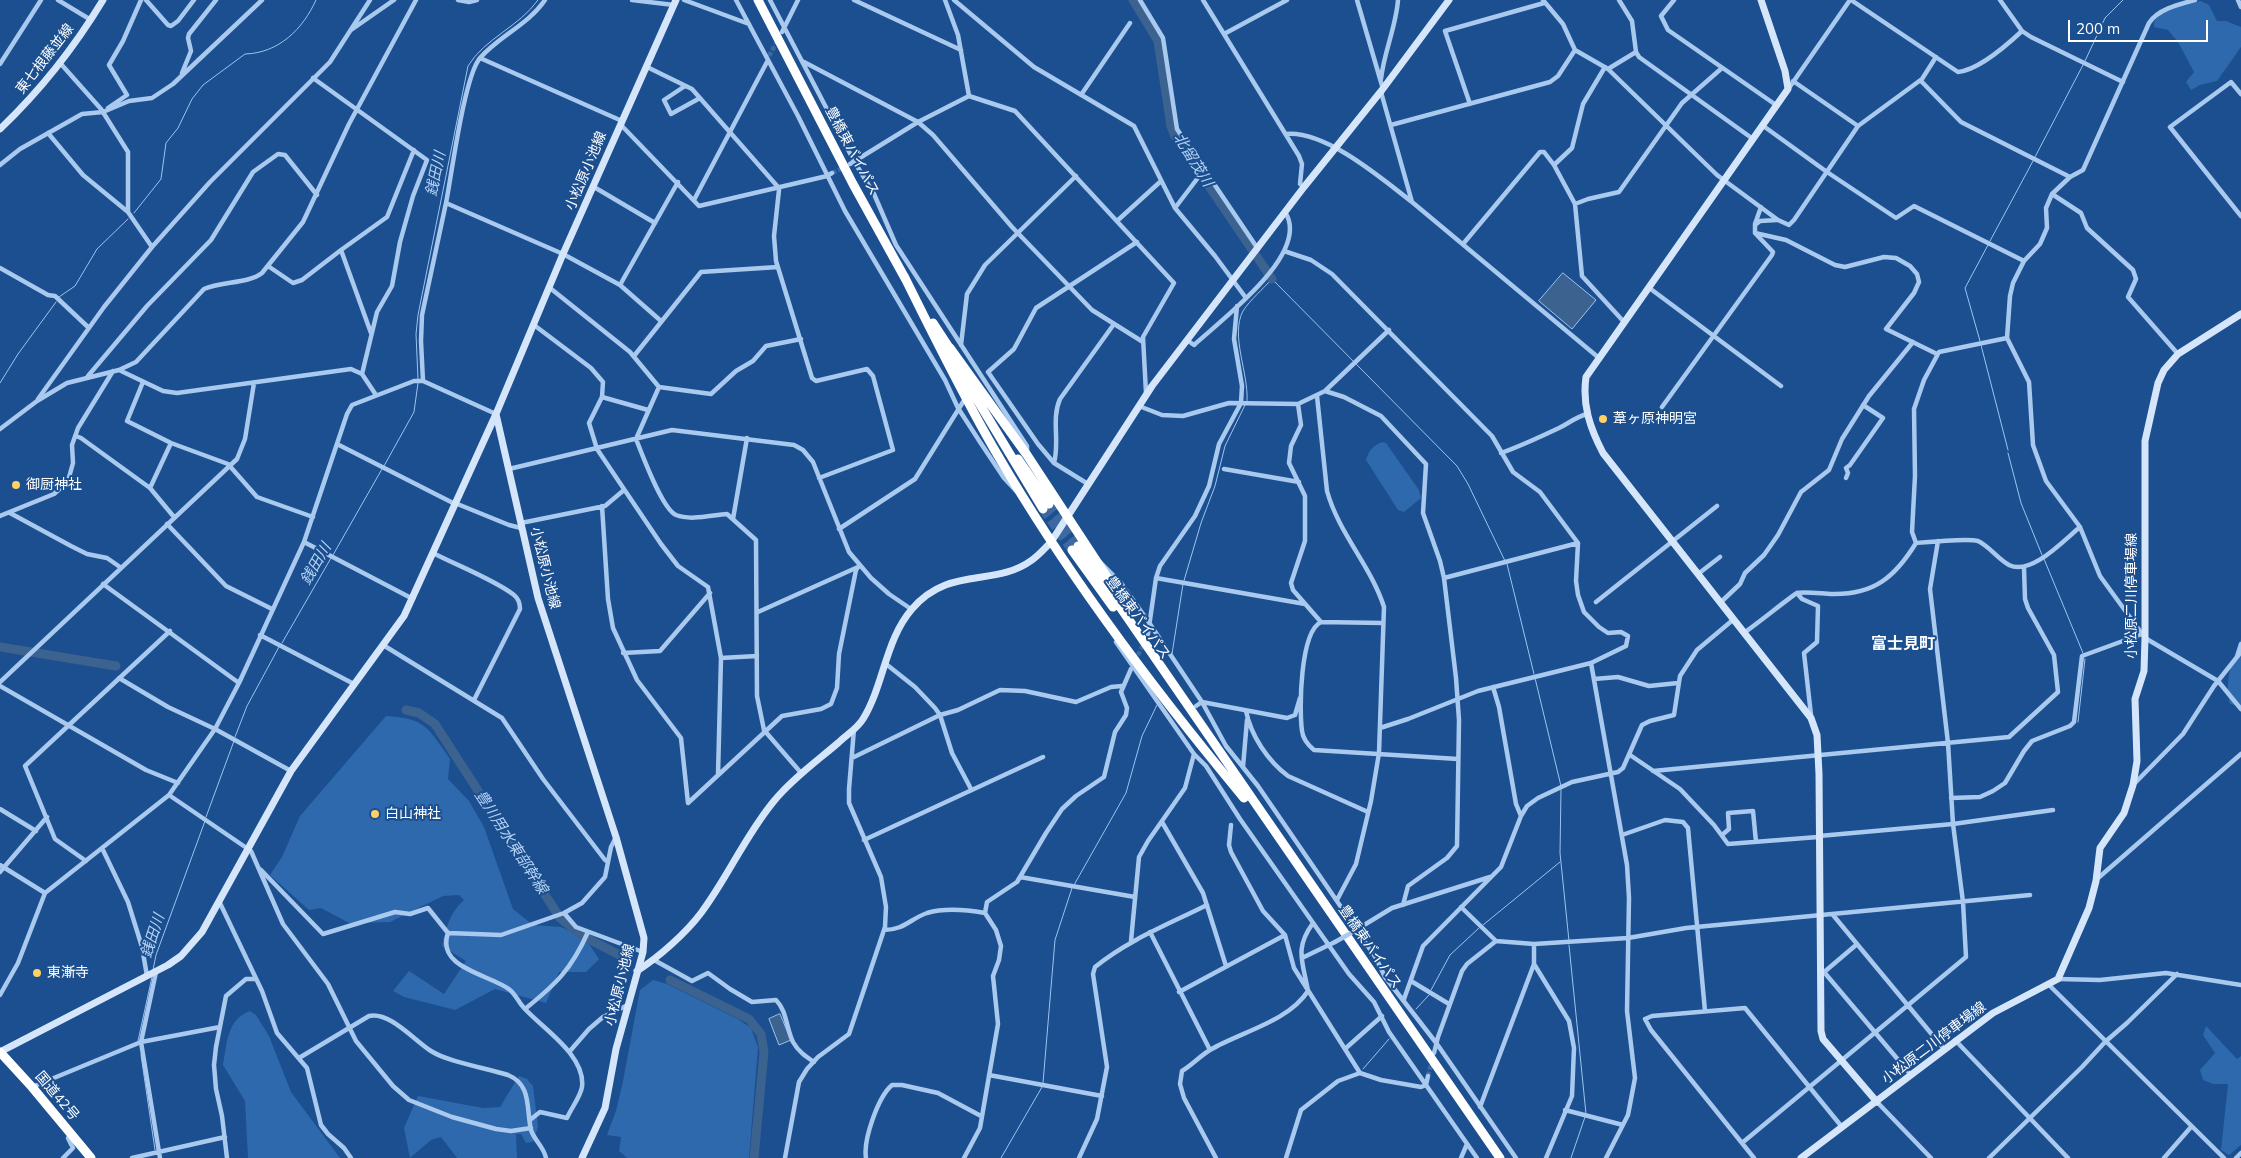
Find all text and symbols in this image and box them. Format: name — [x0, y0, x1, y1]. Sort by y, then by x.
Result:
scale bar — [2071, 10, 2211, 42]
text: 200 m — [2076, 19, 2120, 38]
street label: 東七根藤並線 — [13, 21, 77, 97]
street label: 豊橋東バイパス — [822, 104, 882, 198]
street label: 小松原小池線 — [562, 129, 610, 213]
water label: 北留茂川 — [1169, 130, 1217, 190]
water label: 銭田川 — [423, 150, 449, 198]
place label: 葦ヶ原神明宮 — [1613, 411, 1697, 427]
marker: 葦ヶ原神明宮 — [1597, 413, 1609, 425]
place label: 御厨神社 — [26, 477, 82, 493]
marker: 御厨神社 — [10, 479, 22, 491]
street label: 小松原小池線 — [527, 525, 563, 611]
street label: 小松原二川停車場線 — [2124, 533, 2140, 659]
water label: 銭田川 — [297, 540, 335, 588]
street label: 豊橋東バイパス — [1102, 573, 1174, 663]
district label: 富士見町 — [1871, 634, 1935, 654]
water label: 豊川用水東部幹線 — [471, 787, 551, 897]
place label: 白山神社 — [385, 806, 441, 822]
marker: 白山神社 — [369, 808, 381, 820]
street label: 豊橋東バイパス — [1335, 902, 1405, 992]
water label: 銭田川 — [137, 912, 169, 960]
street label: 小松原小池線 — [602, 942, 638, 1028]
place label: 東漸寺 — [47, 965, 89, 981]
marker: 東漸寺 — [31, 967, 43, 979]
street label: 小松原二川停車場線 — [1879, 998, 1989, 1088]
street label: 国道42号 — [32, 1068, 82, 1124]

